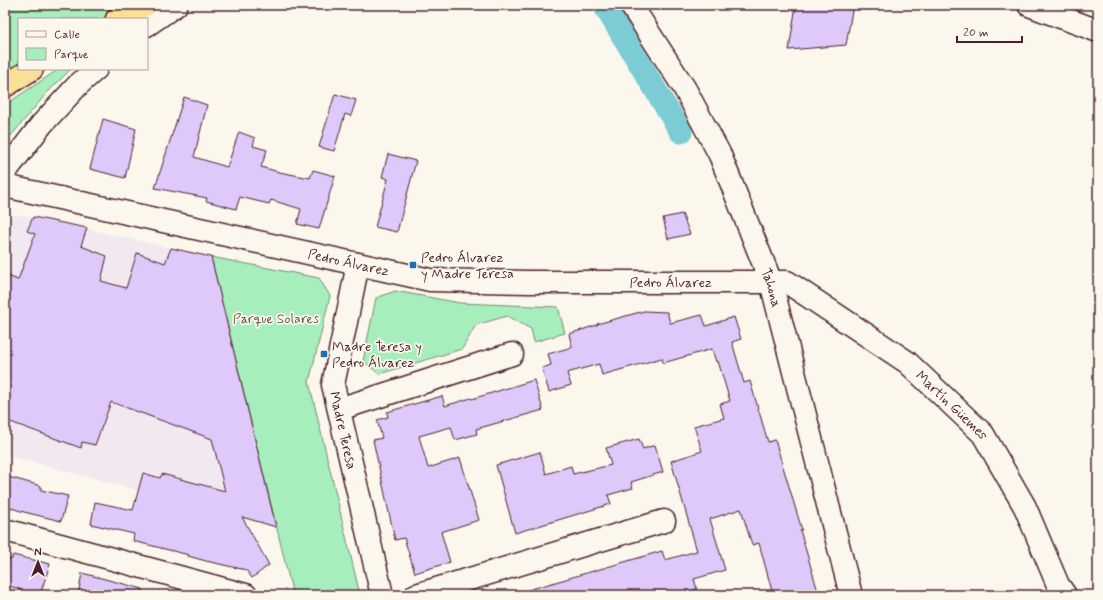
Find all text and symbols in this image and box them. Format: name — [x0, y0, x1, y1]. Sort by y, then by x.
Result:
legend — [18, 18, 148, 70]
scale bar — [957, 18, 1022, 44]
text: 20 m — [963, 25, 989, 41]
text: Calle — [54, 27, 80, 43]
text: Parque — [54, 47, 89, 63]
street label: Pedro Álvarez — [306, 245, 391, 281]
place label: Pedro Álvarez y Madre Teresa — [421, 249, 514, 283]
marker: Pedro Álvarez y Madre Teresa — [408, 260, 418, 270]
street label: Tahona — [756, 266, 785, 309]
street label: Pedro Álvarez — [629, 274, 712, 292]
park label: Parque Solares — [233, 310, 319, 328]
place label: Madre Teresa y Pedro Álvarez — [332, 338, 422, 372]
marker: Madre Teresa y Pedro Álvarez — [319, 349, 329, 359]
street label: Martín Güemes — [912, 367, 992, 443]
street label: Madre Teresa — [325, 390, 360, 471]
north arrow — [18, 542, 58, 582]
text: N — [34, 546, 42, 560]

